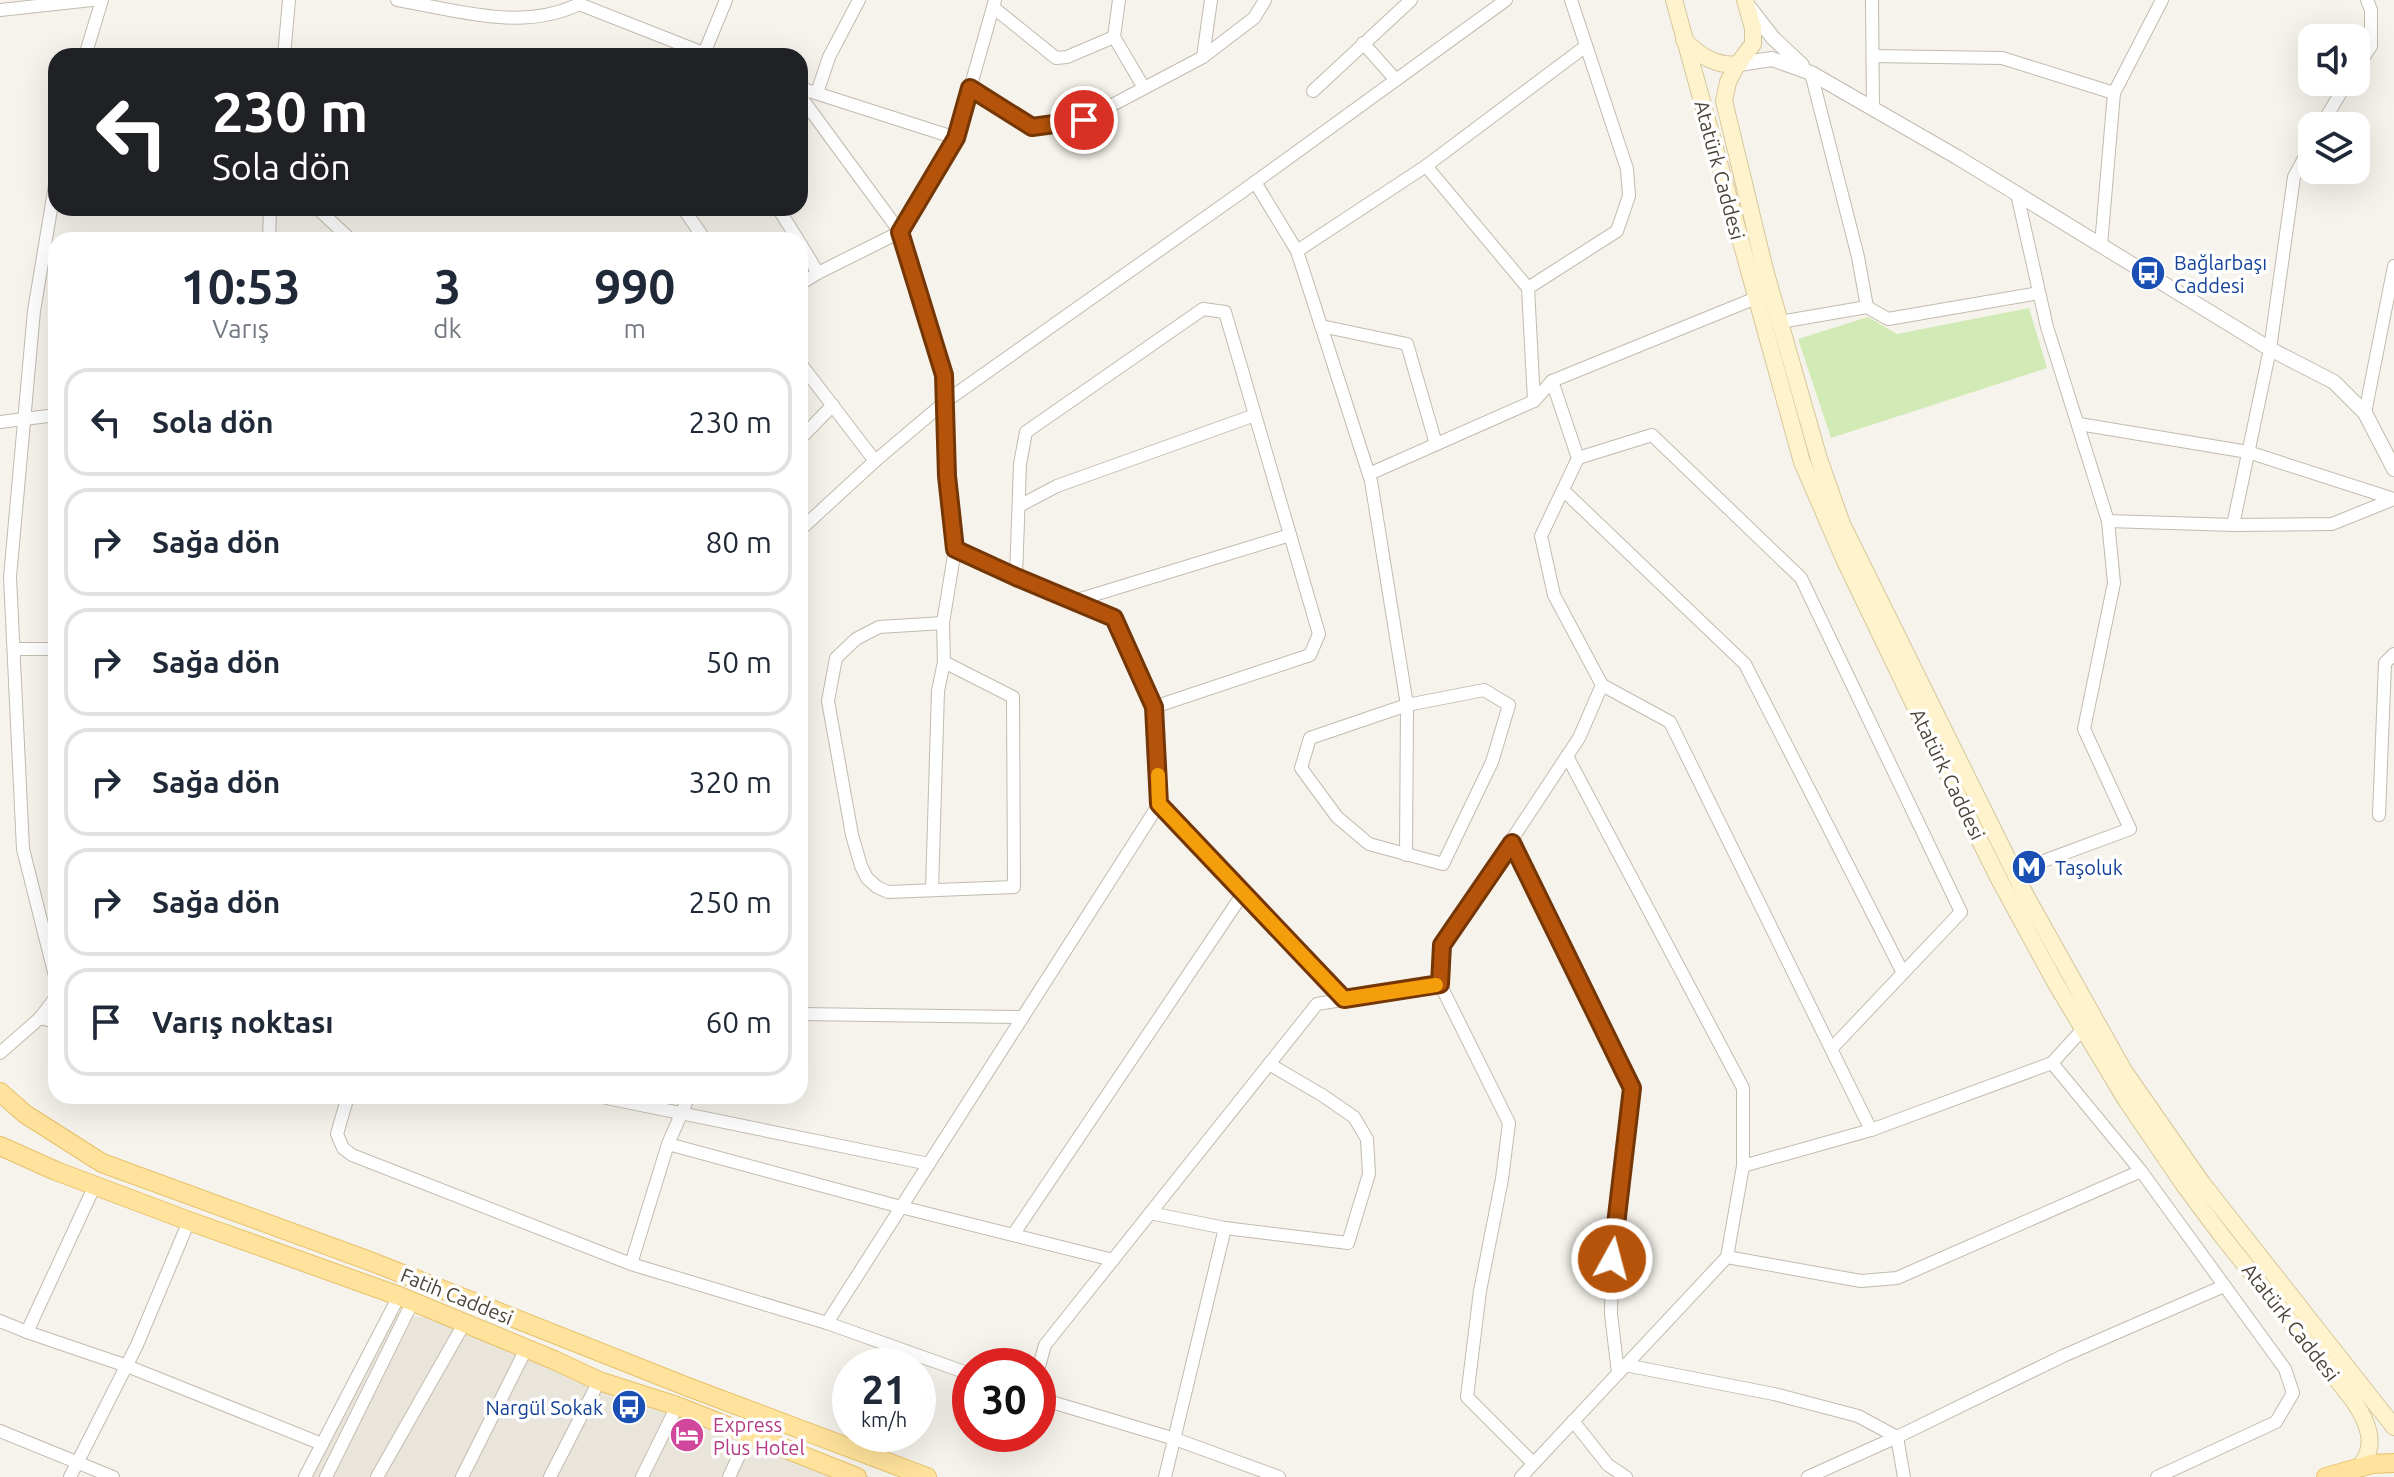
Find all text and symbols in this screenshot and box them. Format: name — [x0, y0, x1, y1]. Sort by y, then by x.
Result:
map controls — [2298, 24, 2370, 184]
button: sound — [2298, 24, 2370, 96]
icon: left — [80, 80, 184, 184]
text: 230 m — [212, 80, 368, 143]
pin — [1050, 86, 1118, 154]
icon: arrive — [1062, 98, 1106, 142]
street label: Atatürk Caddesi — [1690, 98, 1750, 242]
button: layers — [2298, 112, 2370, 184]
text: Sola dön — [212, 146, 351, 187]
place label: Bağlarbaşı Caddesi — [2174, 251, 2267, 297]
bus stop icon: Bağlarbaşı Caddesi — [2129, 254, 2167, 292]
text: 10:53 — [181, 259, 301, 313]
text: 3 — [434, 259, 461, 313]
text: 990 — [594, 259, 675, 313]
text: Varış — [212, 314, 269, 343]
text: dk — [433, 314, 462, 343]
text: m — [624, 314, 646, 343]
icon: left — [84, 400, 128, 444]
text: Sola dön — [152, 405, 274, 439]
text: 230 m — [688, 405, 772, 439]
icon: right — [84, 520, 128, 564]
text: Sağa dön — [152, 525, 280, 559]
text: 80 m — [705, 525, 772, 559]
icon: right — [84, 640, 128, 684]
text: Sağa dön — [152, 645, 280, 679]
text: 50 m — [705, 645, 772, 679]
street label: Atatürk Caddesi — [1906, 705, 1990, 843]
icon: right — [84, 760, 128, 804]
text: Sağa dön — [152, 765, 280, 799]
text: 320 m — [688, 765, 772, 799]
metro station icon: Taşoluk — [2010, 848, 2048, 886]
place label: Taşoluk — [2055, 856, 2123, 879]
icon: right — [84, 880, 128, 924]
text: Sağa dön — [152, 885, 280, 919]
text: 250 m — [688, 885, 772, 919]
icon: arrive — [84, 1000, 128, 1044]
text: Varış noktası — [152, 1005, 334, 1039]
text: 60 m — [705, 1005, 772, 1039]
position arrow — [1570, 1217, 1654, 1301]
street label: Atatürk Caddesi — [2238, 1259, 2344, 1385]
street label: Fatih Caddesi — [397, 1263, 517, 1329]
speed limit sign: 30 — [952, 1348, 1056, 1452]
text: 21 — [861, 1367, 907, 1412]
bus stop icon: Nargül Sokak — [610, 1388, 648, 1426]
place label: Nargül Sokak — [486, 1396, 603, 1419]
text: km/h — [861, 1408, 907, 1431]
place label: Express Plus Hotel — [713, 1413, 805, 1459]
hotel icon: Express Plus Hotel — [668, 1416, 706, 1454]

